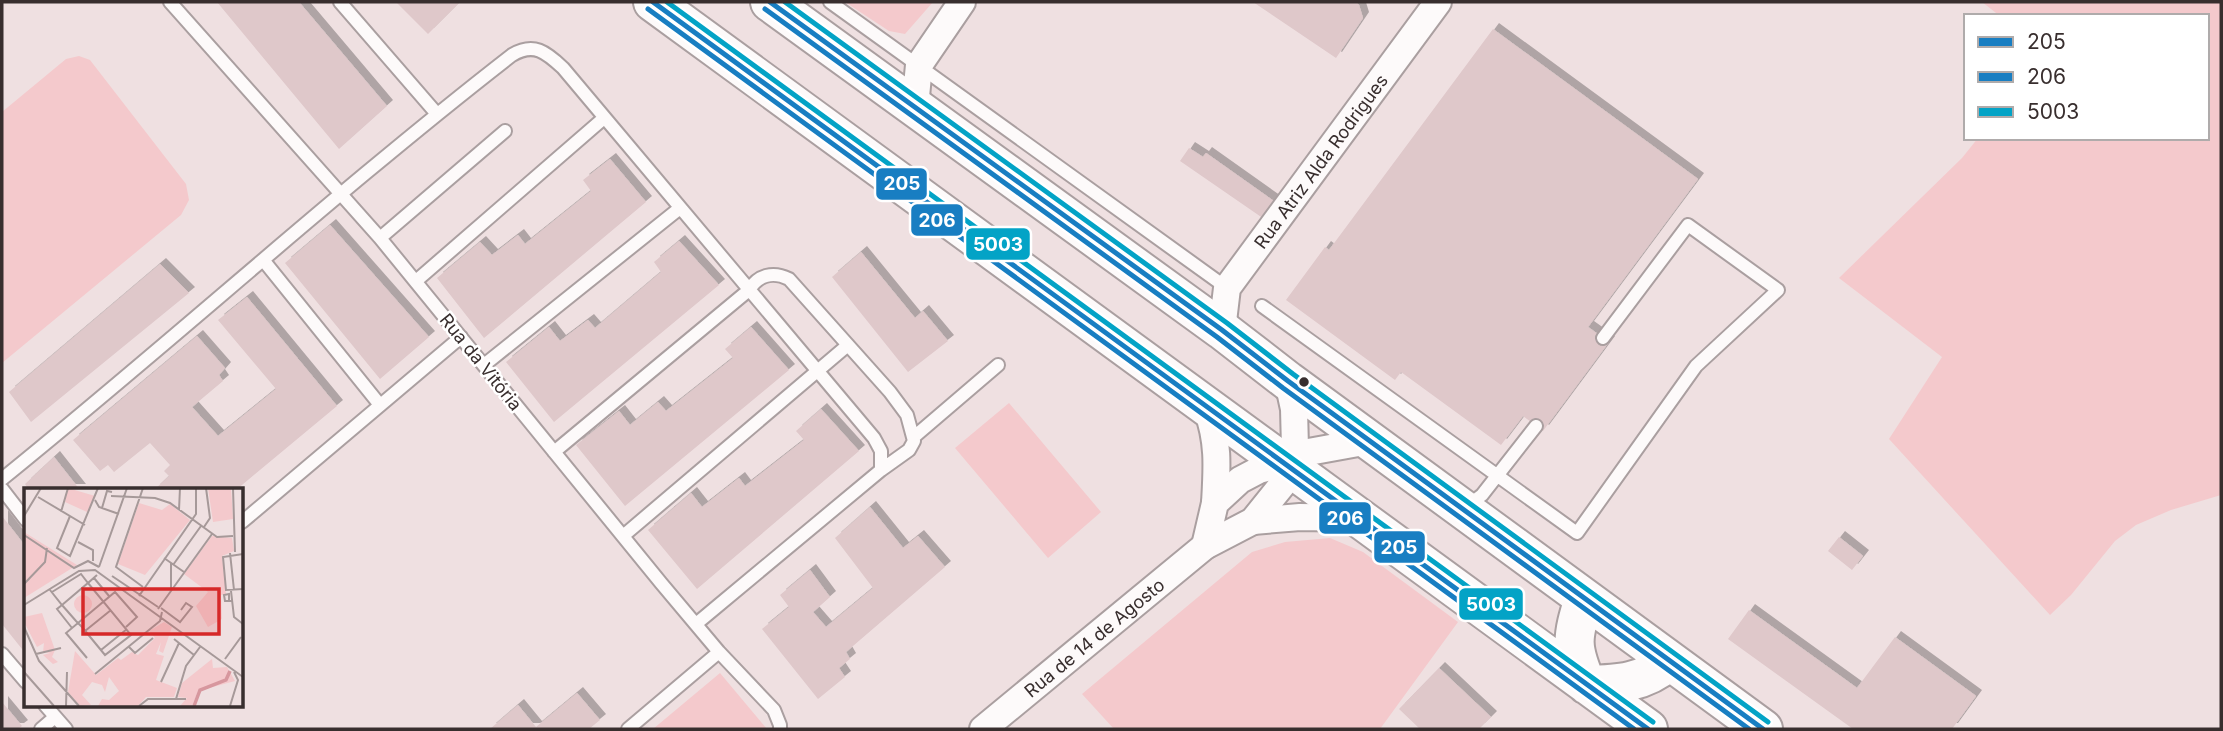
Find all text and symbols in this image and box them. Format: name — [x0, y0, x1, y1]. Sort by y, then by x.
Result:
legend — [1964, 14, 2209, 140]
text: 205 — [2027, 29, 2066, 54]
text: 206 — [2027, 64, 2066, 89]
street label: Rua Atriz Alda Rodrigues — [1250, 70, 1392, 252]
text: 5003 — [2027, 99, 2079, 124]
line badge: 205 — [875, 167, 928, 201]
text: 205 — [884, 172, 920, 195]
line badge: 206 — [910, 203, 964, 237]
text: 206 — [918, 209, 956, 232]
line badge: 5003 — [965, 227, 1031, 261]
text: 5003 — [973, 233, 1023, 256]
street label: Rua da Vitória — [436, 309, 526, 415]
unlabelled marker — [1297, 375, 1311, 389]
inset map — [24, 488, 243, 706]
line badge: 206 — [1318, 501, 1372, 535]
text: 206 — [1326, 507, 1364, 530]
line badge: 205 — [1373, 530, 1426, 564]
text: 205 — [1381, 536, 1417, 559]
street label: Rua de 14 de Agosto — [1020, 574, 1168, 701]
line badge: 5003 — [1458, 587, 1524, 621]
text: 5003 — [1466, 593, 1516, 616]

